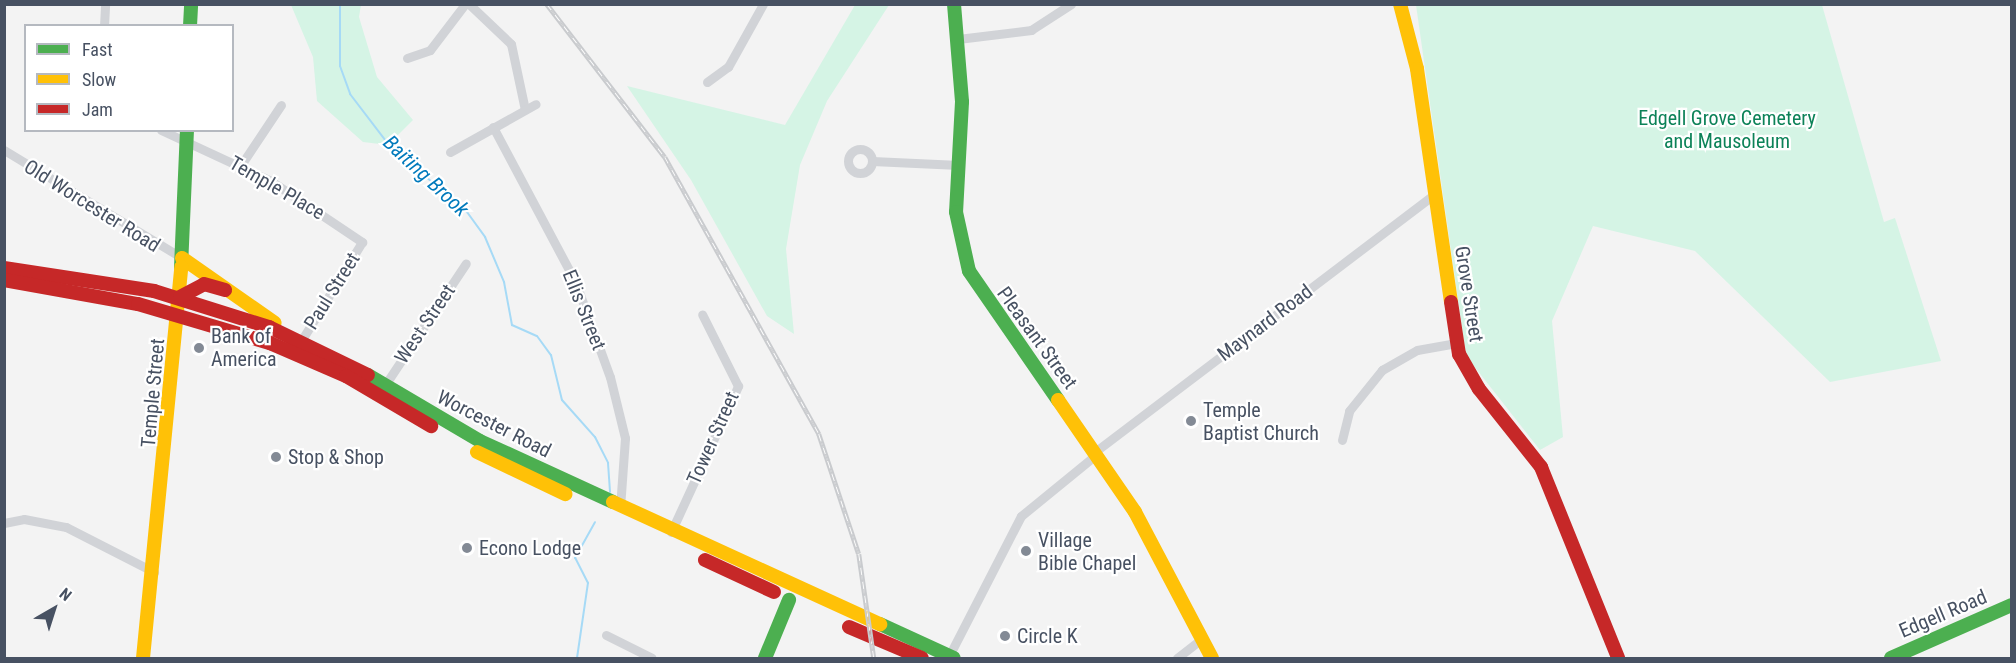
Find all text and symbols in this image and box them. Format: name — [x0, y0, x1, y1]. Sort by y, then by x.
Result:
legend — [24, 24, 234, 132]
text: Fast — [82, 39, 113, 60]
text: Slow — [82, 69, 116, 90]
text: Jam — [82, 99, 113, 120]
park label: Edgell Grove Cemetery and Mausoleum — [1638, 106, 1816, 153]
water label: Baiting Brook — [378, 130, 474, 222]
street label: Temple Place — [225, 151, 329, 225]
street label: Old Worcester Road — [20, 155, 164, 257]
street label: Grove Street — [1450, 244, 1488, 344]
street label: Paul Street — [299, 248, 365, 334]
street label: Ellis Street — [557, 266, 611, 354]
street label: Maynard Road — [1213, 279, 1317, 367]
street label: West Street — [390, 280, 460, 368]
street label: Pleasant Street — [992, 282, 1082, 394]
place label: Bank of America — [211, 324, 276, 371]
street label: Temple Street — [136, 338, 170, 448]
marker: Bank of America — [192, 341, 206, 355]
street label: Worcester Road — [433, 385, 555, 463]
street label: Tower Street — [682, 388, 744, 488]
place label: Temple Baptist Church — [1203, 398, 1319, 445]
marker: Temple Baptist Church — [1184, 414, 1198, 428]
place label: Stop & Shop — [288, 445, 384, 469]
marker: Stop & Shop — [269, 450, 283, 464]
place label: Village Bible Chapel — [1038, 528, 1136, 575]
place label: Econo Lodge — [479, 536, 581, 560]
marker: Econo Lodge — [460, 541, 474, 555]
marker: Village Bible Chapel — [1019, 544, 1033, 558]
north arrow — [24, 579, 84, 639]
text: N — [56, 584, 75, 605]
street label: Edgell Road — [1896, 585, 1990, 643]
place label: Circle K — [1017, 624, 1078, 648]
marker: Circle K — [998, 629, 1012, 643]

